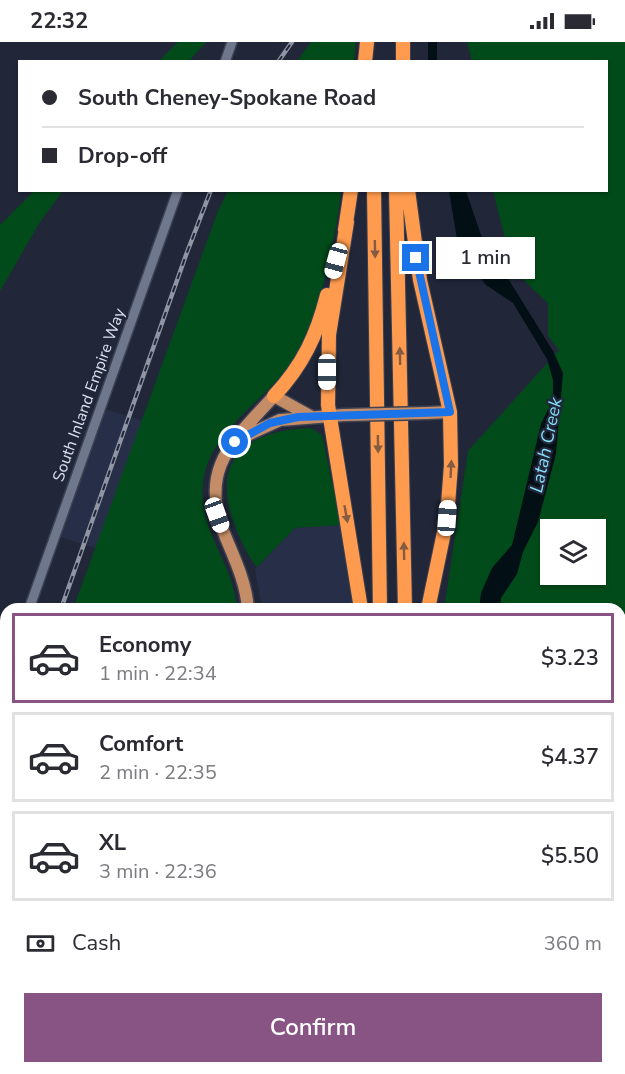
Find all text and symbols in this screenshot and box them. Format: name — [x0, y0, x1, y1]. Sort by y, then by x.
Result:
text: 22:32 — [30, 6, 88, 36]
text: South Cheney-Spokane Road — [78, 83, 376, 113]
text: Drop-off — [78, 141, 167, 171]
callout: 1 min — [437, 237, 536, 279]
one-way arrow — [371, 239, 380, 258]
car — [323, 241, 349, 281]
route end — [402, 244, 429, 271]
text: 1 min — [460, 244, 511, 271]
street label: South Inland Empire Way — [47, 304, 131, 485]
one-way arrow — [395, 346, 404, 365]
car — [318, 354, 336, 390]
water label: Latah Creek — [524, 394, 568, 495]
route start — [221, 428, 248, 455]
one-way arrow — [374, 434, 383, 453]
one-way arrow — [446, 459, 455, 478]
car — [202, 495, 232, 535]
car — [437, 499, 457, 537]
one-way arrow — [342, 505, 351, 524]
map controls — [540, 519, 606, 585]
button: layers — [540, 519, 606, 585]
one-way arrow — [399, 541, 408, 560]
text: Economy — [99, 630, 191, 660]
icon: car — [27, 631, 81, 685]
text: $3.23 — [541, 643, 599, 673]
text: 1 min · 22:34 — [99, 660, 217, 687]
text: Comfort — [99, 729, 183, 759]
icon: car — [27, 730, 81, 784]
text: $4.37 — [541, 742, 599, 772]
text: 2 min · 22:35 — [99, 759, 217, 786]
text: XL — [99, 828, 126, 858]
icon: car — [27, 829, 81, 883]
text: $5.50 — [541, 841, 599, 871]
text: 3 min · 22:36 — [99, 858, 217, 885]
icon: cash — [24, 927, 57, 960]
text: Cash — [72, 928, 121, 958]
text: 360 m — [544, 930, 602, 957]
button: Confirm — [24, 993, 602, 1062]

